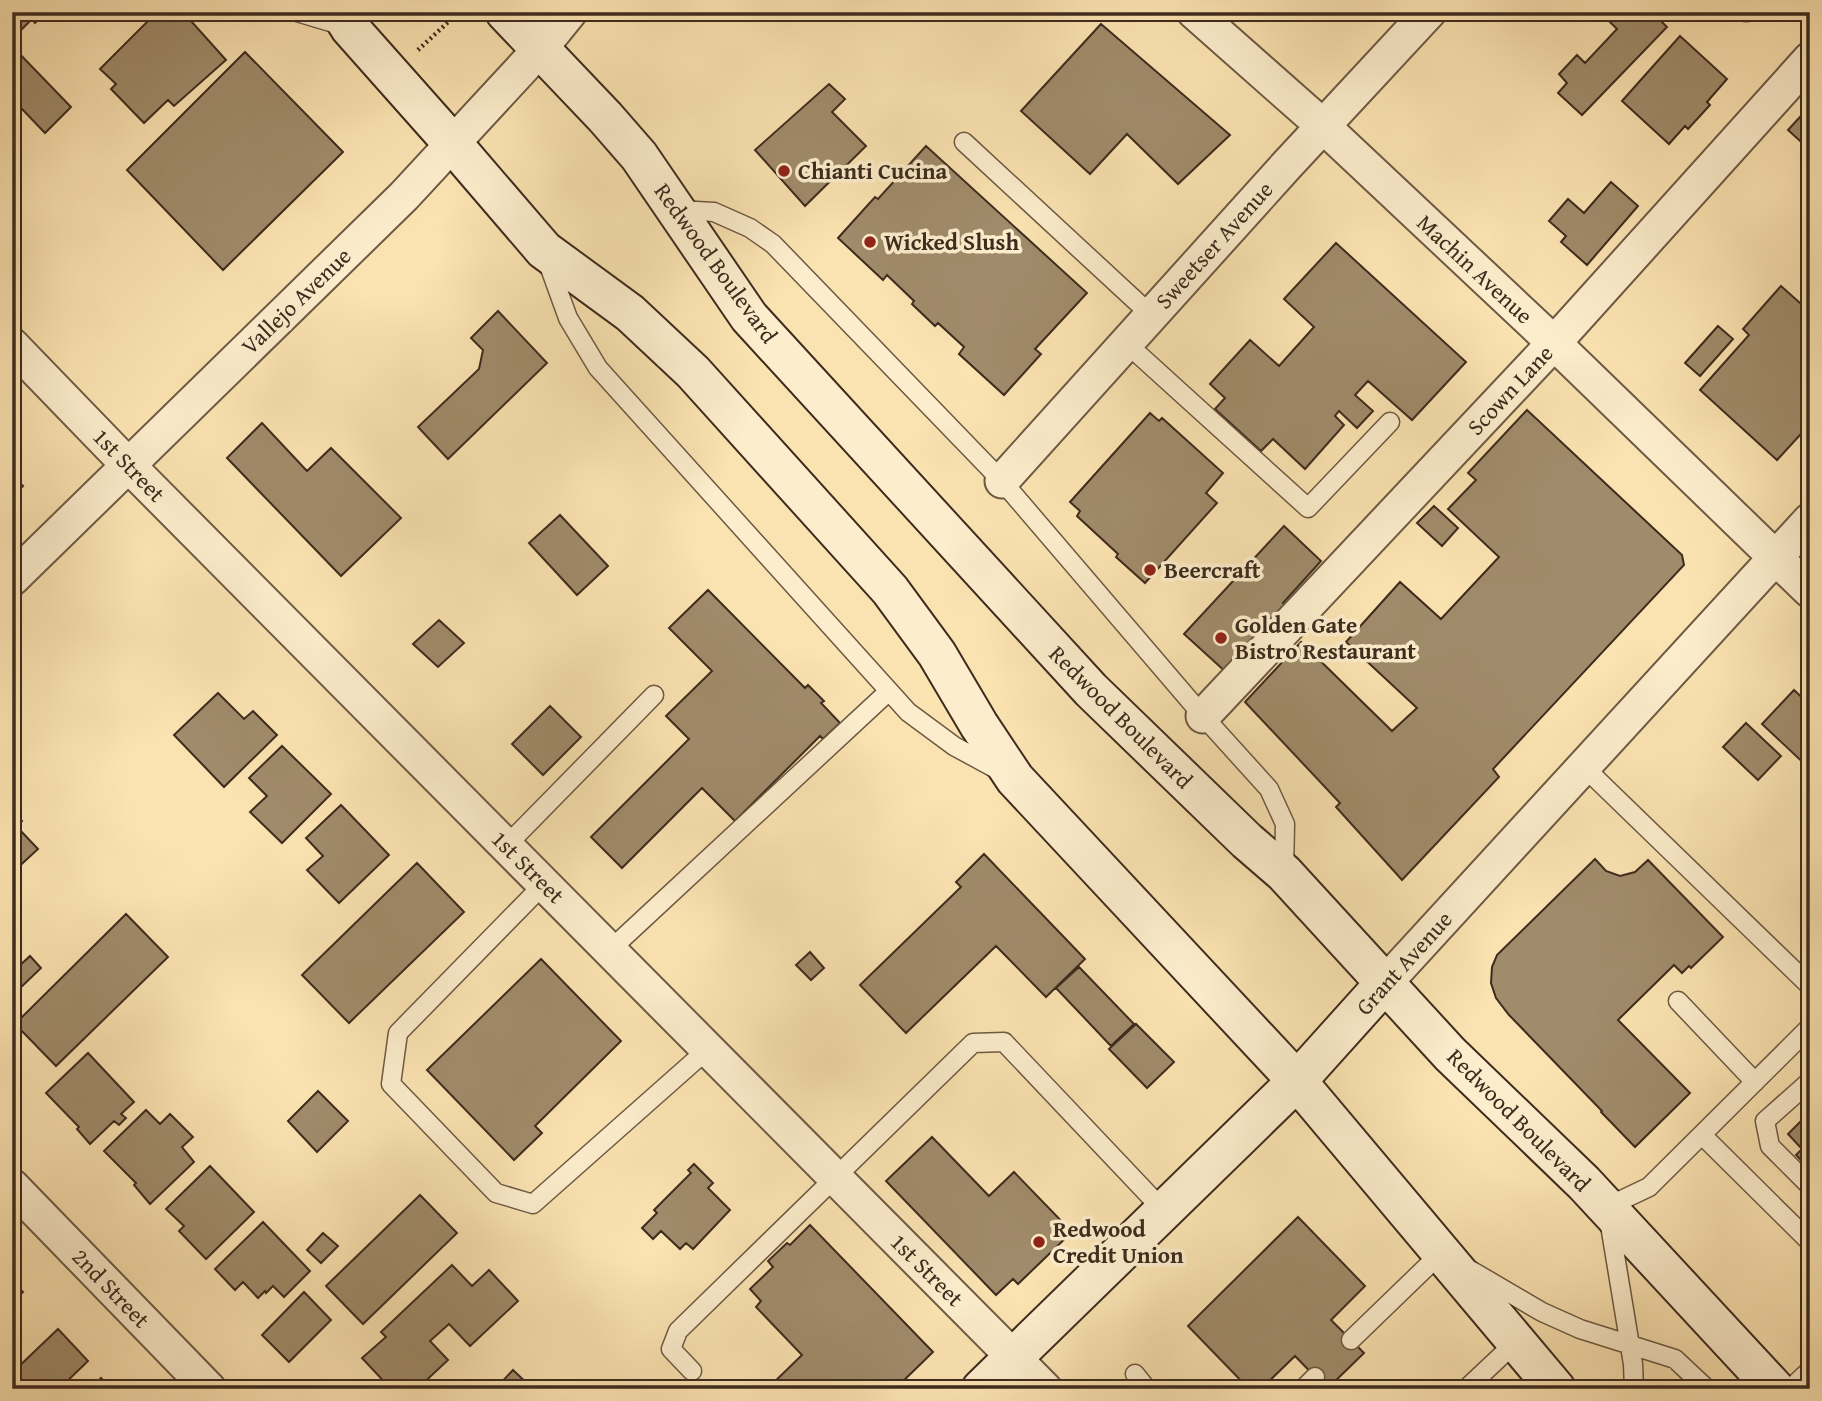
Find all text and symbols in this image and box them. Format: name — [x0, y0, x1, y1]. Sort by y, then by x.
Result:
place label: Chianti Cucina — [798, 154, 948, 187]
marker: Chianti Cucina — [776, 163, 792, 179]
street label: Sweetser Avenue — [1147, 173, 1280, 316]
street label: Redwood Boulevard — [647, 176, 786, 350]
street label: Machin Avenue — [1410, 206, 1541, 331]
place label: Wicked Slush — [884, 225, 1019, 258]
marker: Wicked Slush — [862, 234, 878, 250]
street label: Vallejo Avenue — [233, 239, 358, 362]
street label: Scown Lane — [1459, 337, 1560, 442]
street label: 1st Street — [86, 420, 173, 509]
place label: Beercraft — [1164, 553, 1261, 586]
marker: Beercraft — [1142, 562, 1158, 578]
place label: Golden Gate Bistro Restaurant — [1235, 608, 1416, 667]
marker: Golden Gate Bistro Restaurant — [1213, 630, 1229, 646]
street label: Redwood Boulevard — [1042, 637, 1201, 796]
street label: 1st Street — [484, 823, 572, 911]
street label: Grant Avenue — [1348, 903, 1460, 1022]
street label: Redwood Boulevard — [1440, 1040, 1599, 1199]
place label: Redwood Credit Union — [1053, 1212, 1184, 1271]
street label: 1st Street — [883, 1226, 971, 1314]
marker: Redwood Credit Union — [1031, 1234, 1047, 1250]
street label: 2nd Street — [65, 1240, 158, 1335]

